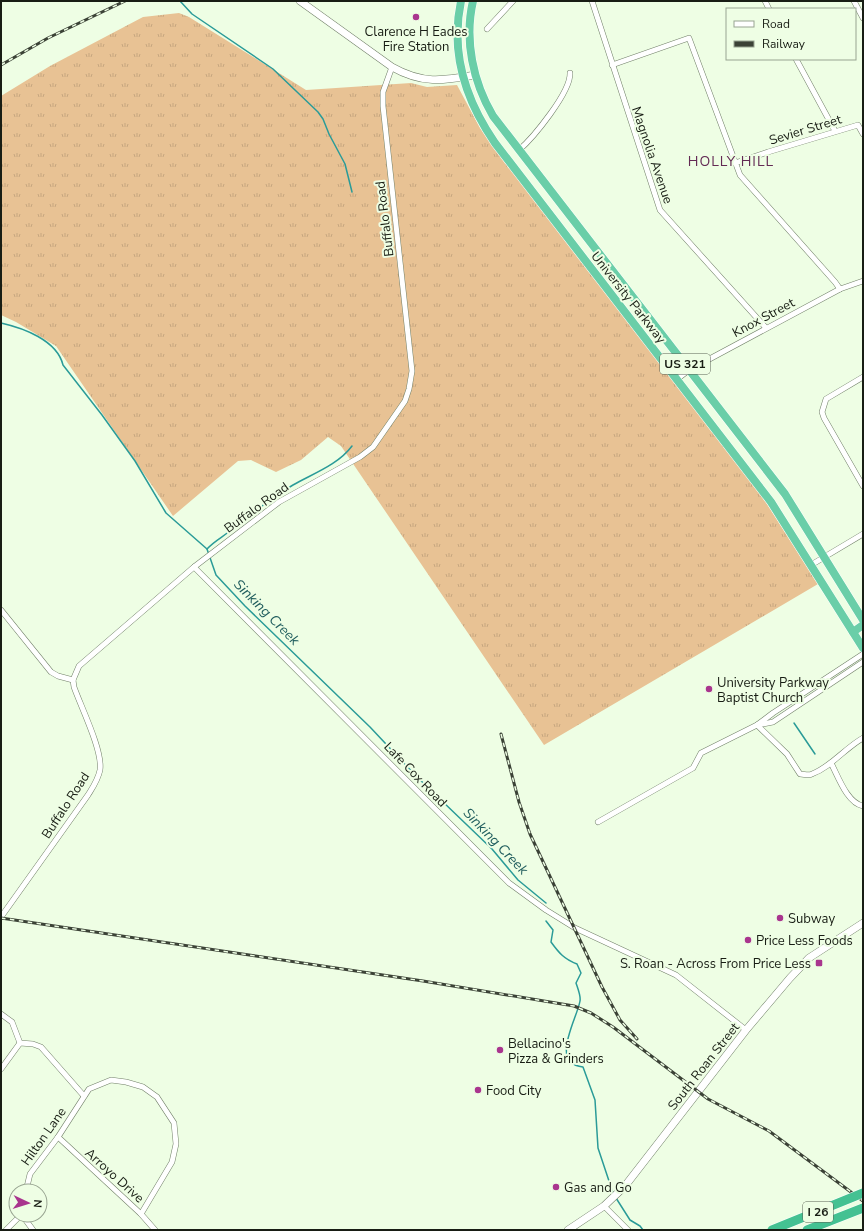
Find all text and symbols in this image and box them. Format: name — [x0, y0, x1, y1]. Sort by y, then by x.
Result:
legend — [726, 8, 856, 60]
marker: Clarence H Eades Fire Station — [411, 12, 421, 22]
text: Road — [762, 16, 790, 32]
place label: Clarence H Eades Fire Station — [365, 23, 467, 56]
text: Railway — [762, 36, 806, 52]
street label: Magnolia Avenue — [627, 104, 677, 206]
street label: Sevier Street — [767, 110, 844, 150]
district label: HOLLY HILL — [688, 152, 774, 171]
street label: Buffalo Road — [371, 180, 399, 258]
street label: University Parkway — [587, 248, 670, 348]
street label: Knox Street — [729, 294, 798, 342]
road number: US 321 — [660, 354, 710, 374]
street label: Buffalo Road — [221, 478, 293, 537]
water label: Sinking Creek — [230, 575, 304, 650]
place label: University Parkway Baptist Church — [717, 674, 829, 707]
marker: University Parkway Baptist Church — [704, 684, 714, 694]
street label: Lafe Cox Road — [380, 738, 451, 811]
street label: Buffalo Road — [38, 769, 94, 842]
water label: Sinking Creek — [459, 804, 533, 880]
place label: Subway — [788, 910, 835, 928]
marker: Subway — [775, 913, 785, 923]
place label: Price Less Foods — [756, 932, 853, 950]
marker: Price Less Foods — [743, 935, 753, 945]
place label: S. Roan - Across From Price Less — [620, 955, 811, 973]
marker: S. Roan - Across From Price Less — [814, 958, 824, 968]
street label: South Roan Street — [664, 1019, 744, 1114]
place label: Bellacino's Pizza & Grinders — [508, 1035, 604, 1068]
marker: Bellacino's Pizza & Grinders — [495, 1045, 505, 1055]
place label: Food City — [486, 1082, 542, 1100]
marker: Food City — [473, 1085, 483, 1095]
street label: Hilton Lane — [17, 1104, 71, 1169]
street label: Arroyo Drive — [81, 1144, 148, 1207]
place label: Gas and Go — [564, 1179, 632, 1197]
marker: Gas and Go — [551, 1182, 561, 1192]
north arrow — [8, 1183, 48, 1223]
text: N — [30, 1199, 45, 1208]
road number: I 26 — [803, 1202, 833, 1222]

